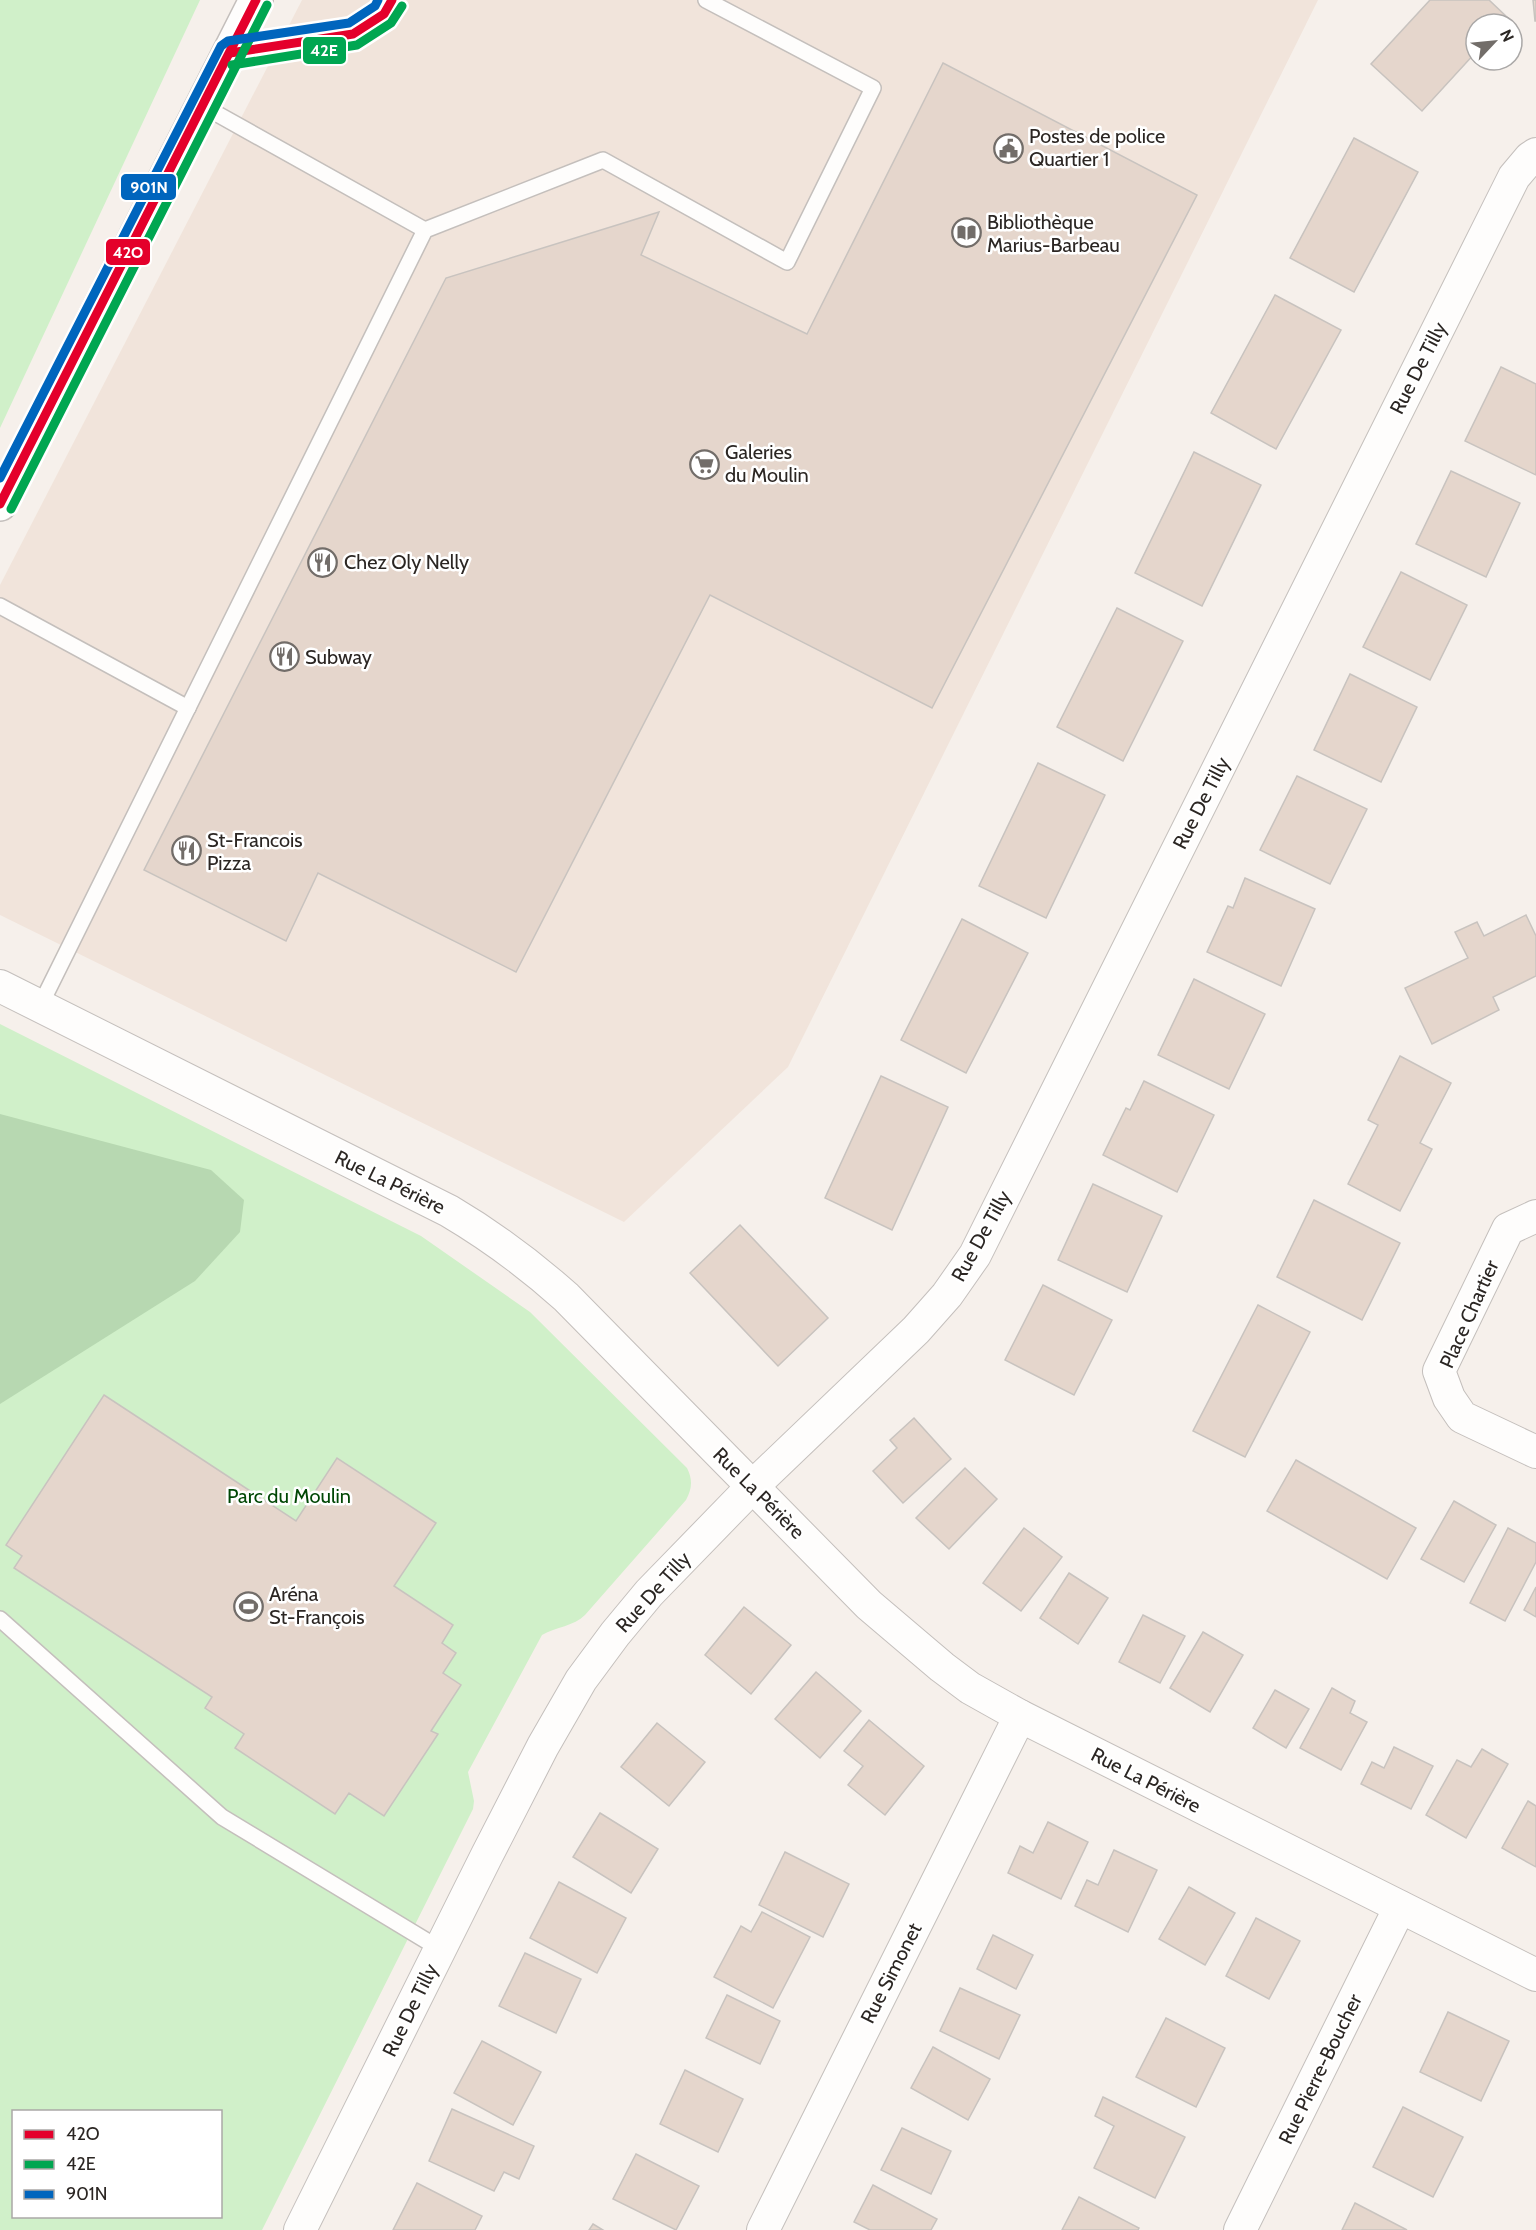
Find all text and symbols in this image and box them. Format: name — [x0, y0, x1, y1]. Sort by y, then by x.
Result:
north arrow — [1464, 12, 1524, 72]
text: N — [1496, 26, 1518, 45]
line badge: 42E — [302, 36, 347, 65]
text: 42E — [310, 41, 338, 60]
place label: Postes de police Quartier 1 — [1029, 124, 1165, 171]
public building icon: Postes de police Quartier 1 — [992, 132, 1024, 164]
line badge: 901N — [120, 173, 177, 201]
text: 901N — [130, 178, 168, 197]
place label: Bibliothèque Marius-Barbeau — [987, 210, 1120, 257]
library icon: Bibliothèque Marius-Barbeau — [950, 217, 982, 249]
line badge: 42O — [105, 238, 151, 266]
text: 42O — [113, 243, 143, 262]
street label: Rue De Tilly — [1385, 318, 1451, 418]
place label: Galeries du Moulin — [725, 440, 809, 487]
supermarket icon: Galeries du Moulin — [688, 448, 720, 480]
restaurant icon: Chez Oly Nelly — [307, 546, 339, 578]
place label: Chez Oly Nelly — [344, 550, 469, 574]
restaurant icon: Subway — [268, 641, 300, 673]
place label: Subway — [305, 645, 372, 669]
street label: Rue De Tilly — [1168, 753, 1234, 853]
place label: St-Francois Pizza — [207, 828, 303, 875]
restaurant icon: St-Francois Pizza — [170, 835, 202, 867]
street label: Rue La Périère — [331, 1145, 449, 1219]
street label: Rue De Tilly — [946, 1186, 1016, 1286]
street label: Place Chartier — [1434, 1256, 1504, 1372]
street label: Rue La Périère — [708, 1442, 810, 1544]
park label: Parc du Moulin — [227, 1484, 351, 1508]
street label: Rue De Tilly — [611, 1547, 695, 1637]
place label: Aréna St-François — [269, 1582, 365, 1629]
sports icon: Aréna St-François — [232, 1590, 264, 1622]
street label: Rue La Périère — [1087, 1742, 1205, 1818]
street label: Rue Simonet — [855, 1919, 927, 2027]
street label: Rue De Tilly — [377, 1960, 443, 2060]
street label: Rue Pierre-Boucher — [1273, 1990, 1367, 2148]
legend — [12, 2110, 222, 2218]
text: 42O — [66, 2123, 100, 2145]
text: 42E — [66, 2153, 96, 2175]
text: 901N — [66, 2183, 107, 2205]

